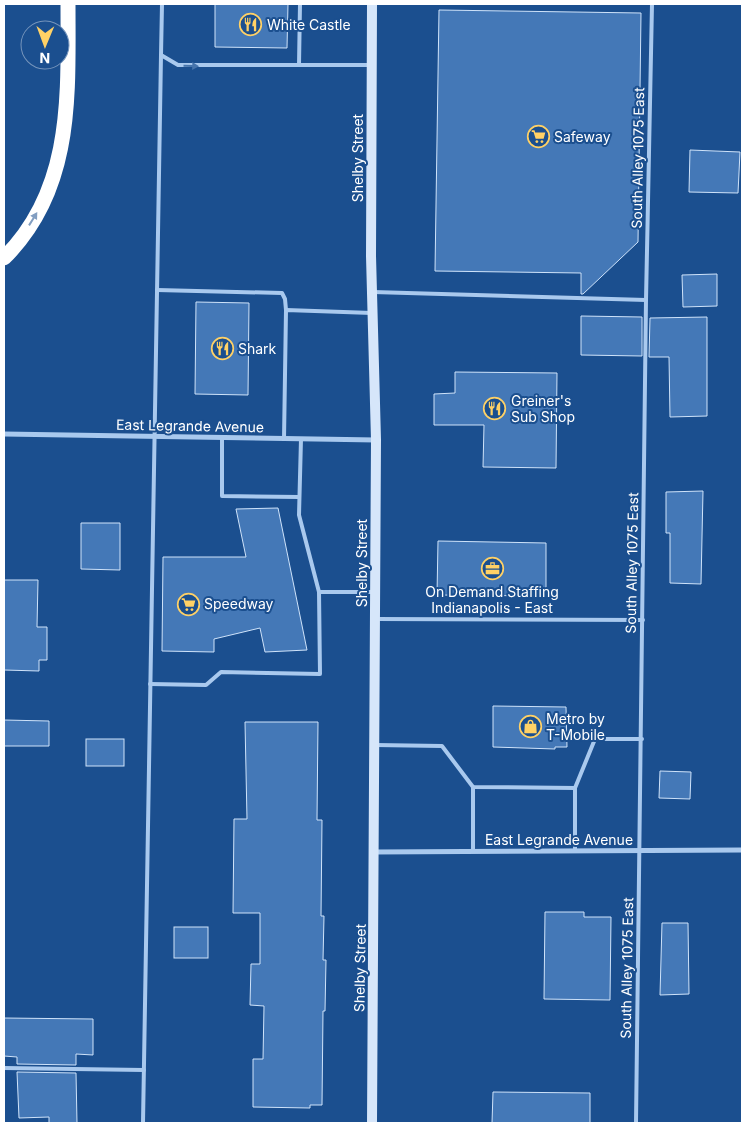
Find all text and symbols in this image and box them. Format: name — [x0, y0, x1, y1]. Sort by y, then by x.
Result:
restaurant icon: White Castle — [239, 13, 263, 37]
place label: White Castle — [267, 16, 351, 33]
north arrow — [20, 20, 70, 70]
text: N — [39, 50, 50, 67]
one-way arrow — [183, 62, 199, 70]
street label: South Alley 1075 East — [628, 87, 647, 229]
street label: Shelby Street — [349, 113, 366, 202]
supermarket icon: Safeway — [526, 125, 550, 149]
place label: Safeway — [554, 128, 611, 145]
one-way arrow — [28, 213, 38, 226]
restaurant icon: Shark — [210, 337, 234, 361]
place label: Shark — [238, 340, 277, 357]
place label: Greiner's Sub Shop — [511, 392, 575, 425]
restaurant icon: Greiner's Sub Shop — [483, 397, 507, 421]
street label: East Legrande Avenue — [116, 416, 264, 435]
street label: South Alley 1075 East — [622, 492, 641, 634]
street label: Shelby Street — [353, 518, 370, 607]
office icon: On Demand Staffing Indianapolis - East — [480, 557, 504, 581]
place label: On Demand Staffing Indianapolis - East — [425, 583, 559, 616]
supermarket icon: Speedway — [176, 592, 200, 616]
place label: Speedway — [204, 595, 274, 612]
place label: Metro by T-Mobile — [546, 710, 605, 743]
shop icon: Metro by T-Mobile — [518, 715, 542, 739]
street label: East Legrande Avenue — [485, 831, 633, 848]
street label: South Alley 1075 East — [617, 897, 636, 1039]
street label: Shelby Street — [350, 923, 369, 1012]

